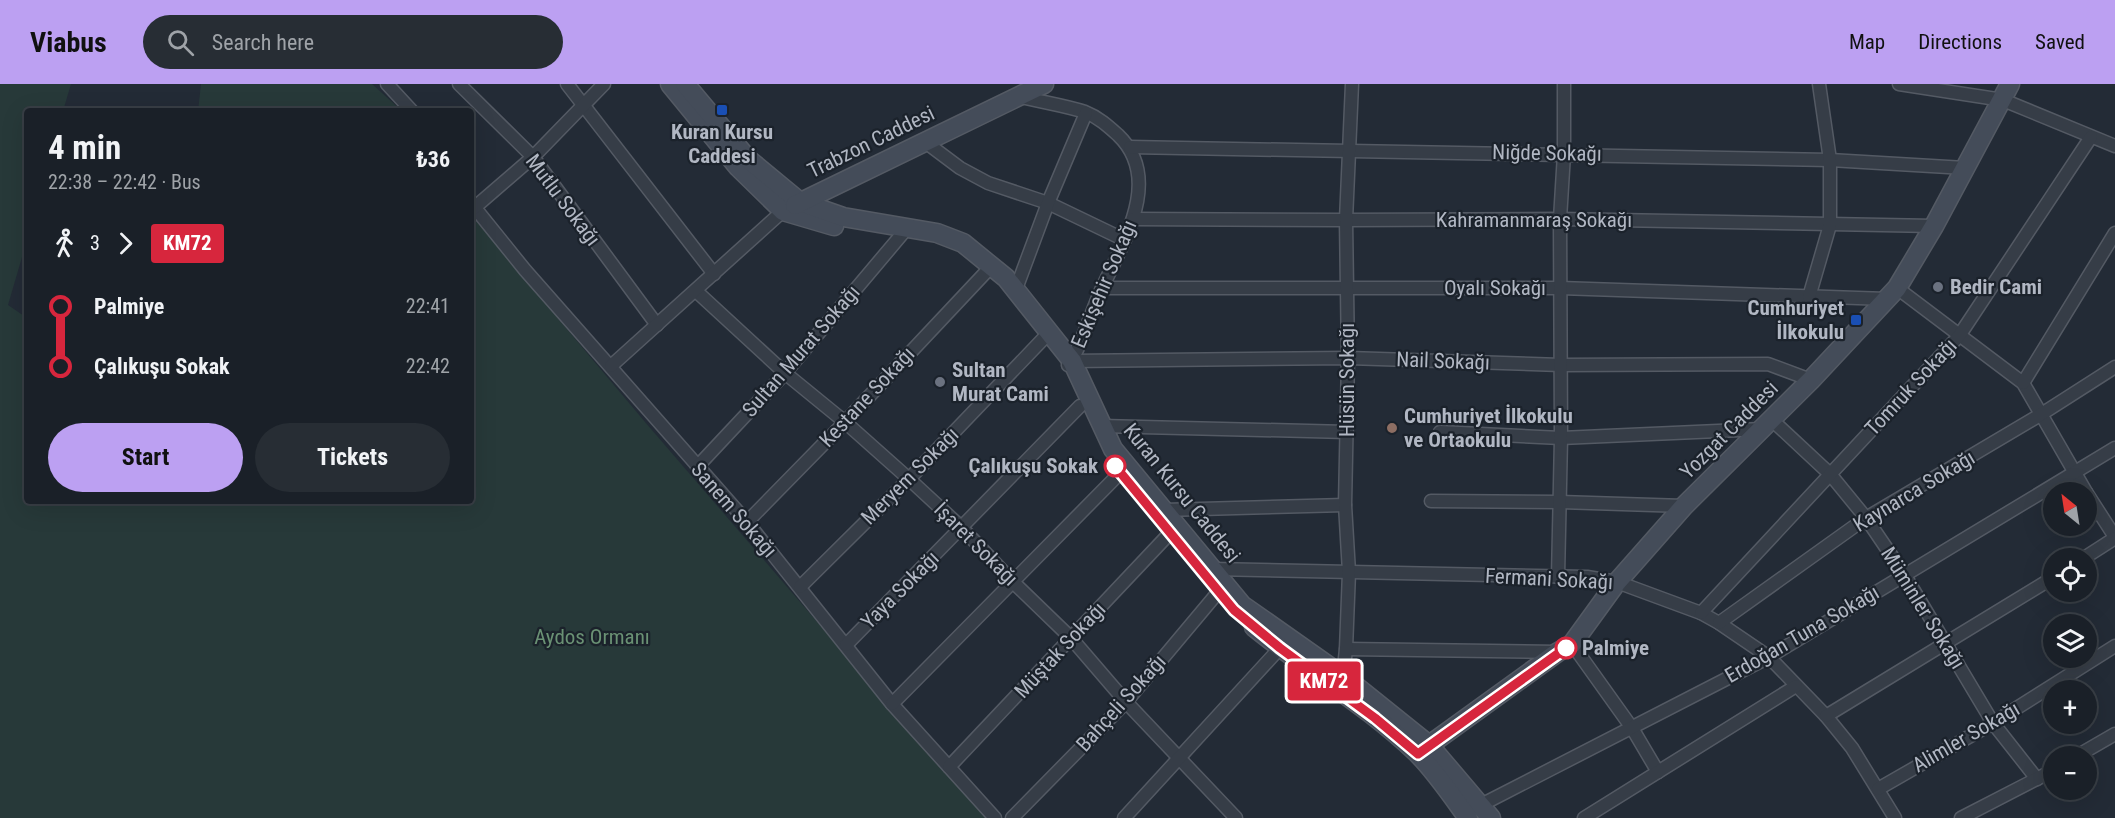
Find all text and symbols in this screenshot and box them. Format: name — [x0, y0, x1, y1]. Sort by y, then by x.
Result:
search box — [143, 15, 563, 69]
text: Viabus — [30, 26, 107, 59]
icon: search — [164, 26, 197, 59]
text: Search here — [212, 30, 314, 55]
text: Map — [1849, 30, 1885, 54]
text: Directions — [1918, 30, 2002, 54]
text: Saved — [2035, 30, 2085, 54]
street label: Trabzon Caddesi — [804, 101, 938, 183]
marker: Kuran Kursu Caddesi — [715, 103, 729, 117]
place label: Kuran Kursu Caddesi — [671, 120, 773, 168]
text: 4 min — [48, 128, 121, 167]
street label: Niğde Sokağı — [1492, 140, 1602, 166]
text: ₺36 — [416, 147, 450, 172]
street label: Mutlu Sokağı — [521, 150, 605, 250]
text: 22:38 – 22:42 · Bus — [48, 170, 201, 194]
street label: Kahramanmaraş Sokağı — [1436, 208, 1632, 232]
street label: Eskişehir Sokağı — [1066, 217, 1142, 351]
icon: walk — [48, 227, 81, 260]
icon: forward — [109, 227, 142, 260]
text: 3 — [90, 231, 100, 255]
text: KM72 — [163, 231, 212, 255]
place label: Bedir Cami — [1950, 275, 2042, 299]
street label: Oyalı Sokağı — [1444, 276, 1546, 300]
street label: Sultan Murat Sokağı — [737, 280, 865, 422]
marker: Bedir Cami — [1931, 280, 1945, 294]
text: Palmiye — [94, 294, 164, 319]
text: 22:41 — [406, 294, 450, 318]
place label: Cumhuriyet İlkokulu — [1748, 296, 1844, 344]
marker: Cumhuriyet İlkokulu — [1849, 313, 1863, 327]
street label: Hüsün Sokağı — [1335, 323, 1359, 437]
street label: Tomruk Sokağı — [1860, 334, 1962, 440]
street label: Kestane Sokağı — [815, 342, 919, 452]
street label: Nail Sokağı — [1396, 347, 1490, 375]
text: Çalıkuşu Sokak — [94, 354, 230, 379]
text: 22:42 — [406, 354, 450, 378]
place label: Sultan Murat Cami — [952, 358, 1049, 406]
marker: Sultan Murat Cami — [933, 375, 947, 389]
street label: Yozgat Caddesi — [1675, 376, 1783, 484]
place label: Cumhuriyet İlkokulu ve Ortaokulu — [1404, 404, 1573, 452]
street label: Kuran Kursu Caddesi — [1119, 419, 1245, 567]
marker: Cumhuriyet İlkokulu ve Ortaokulu — [1385, 421, 1399, 435]
street label: Meryem Sokağı — [856, 422, 964, 530]
button: Start — [48, 423, 243, 492]
button: Tickets — [255, 423, 450, 492]
street label: Kaynarca Sokağı — [1849, 445, 1979, 537]
place label: Çalıkuşu Sokak — [969, 454, 1099, 478]
marker: Çalıkuşu Sokak — [1104, 455, 1126, 477]
street label: Sanem Sokağı — [686, 458, 782, 562]
north arrow — [2043, 482, 2097, 536]
map controls — [2043, 482, 2097, 800]
street label: İşaret Sokağı — [929, 497, 1023, 591]
street label: Müminler Sokağı — [1876, 543, 1970, 673]
street label: Yaya Sokağı — [856, 546, 944, 634]
button: locate — [2043, 548, 2097, 602]
street label: Fermani Sokağı — [1484, 564, 1614, 594]
street label: Erdoğan Tuna Sokağı — [1721, 580, 1883, 688]
street label: Müştak Sokağı — [1009, 597, 1111, 703]
button: layers — [2043, 614, 2097, 668]
park label: Aydos Ormanı — [534, 625, 650, 649]
place label: Palmiye — [1582, 636, 1649, 660]
marker: Palmiye — [1555, 637, 1577, 659]
street label: Bahçeli Sokağı — [1071, 650, 1171, 756]
line badge: KM72 — [1282, 662, 1366, 700]
text: KM72 — [1300, 669, 1348, 693]
button: + — [2043, 680, 2097, 734]
street label: Alimler Sokağı — [1908, 697, 2024, 777]
button: − — [2043, 746, 2097, 800]

